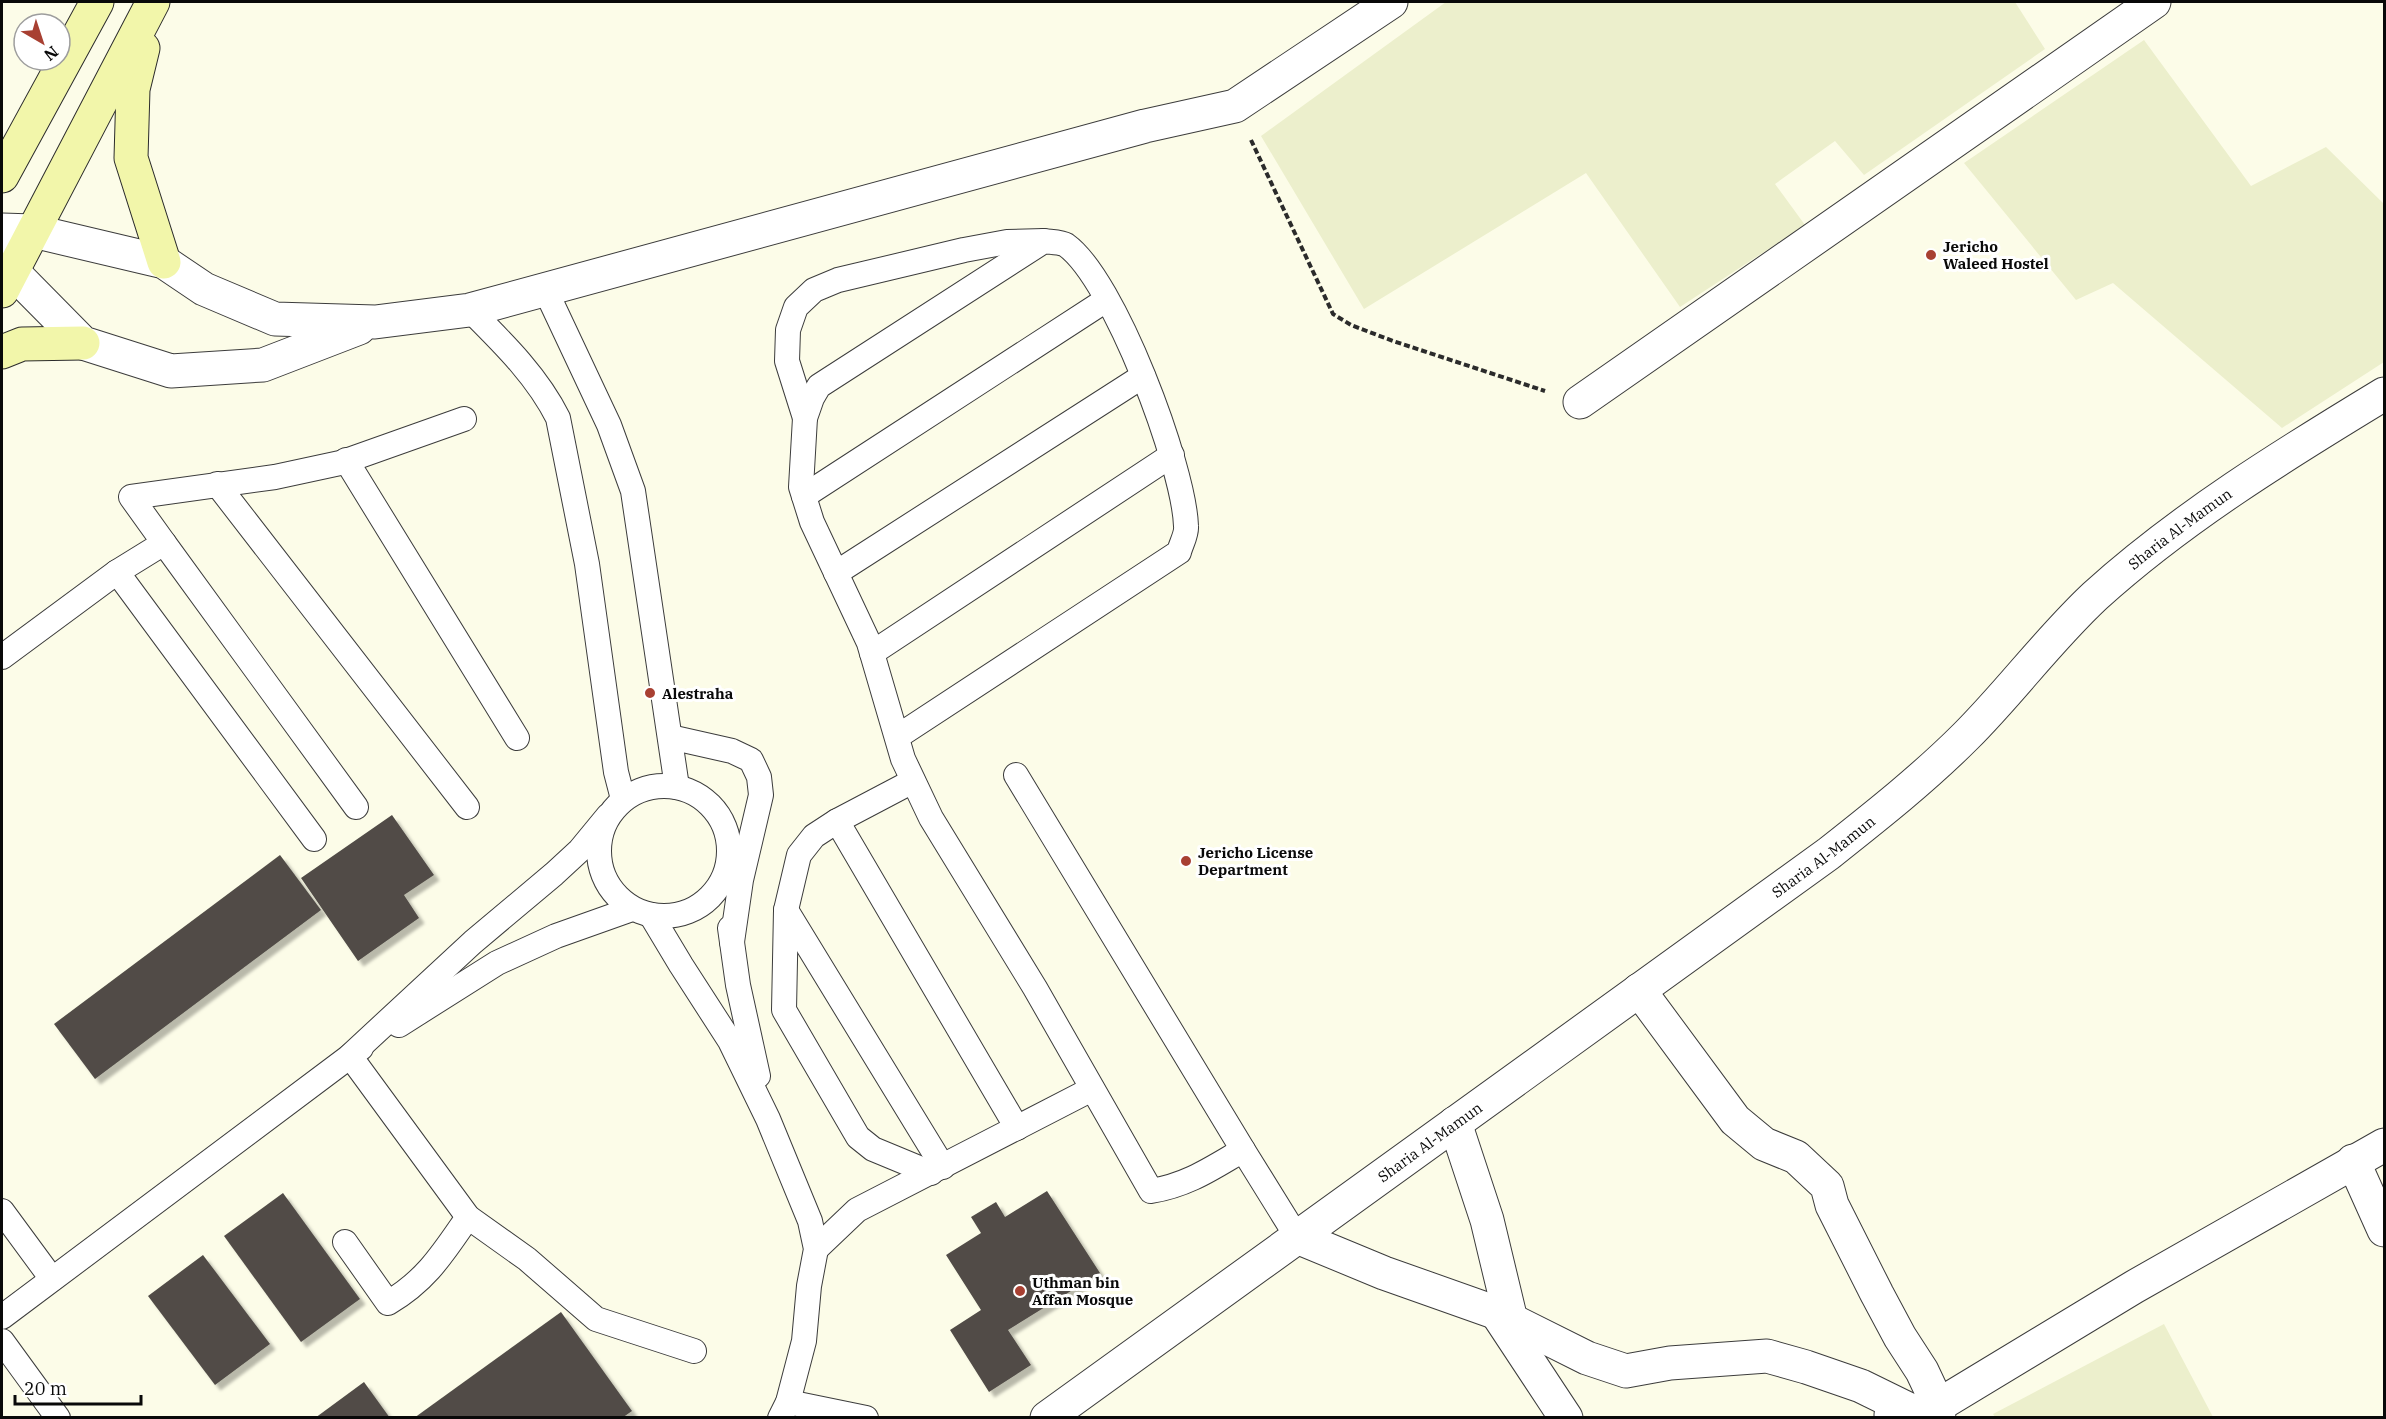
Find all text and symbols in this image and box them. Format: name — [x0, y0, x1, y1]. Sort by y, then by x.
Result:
north arrow — [12, 12, 72, 72]
text: N — [40, 42, 63, 65]
place label: Jericho Waleed Hostel — [1943, 237, 2049, 273]
marker: Jericho Waleed Hostel — [1924, 248, 1938, 262]
street label: Sharia Al-Mamun — [2124, 483, 2236, 573]
place label: Alestraha — [662, 684, 734, 703]
marker: Alestraha — [643, 686, 657, 700]
street label: Sharia Al-Mamun — [1768, 811, 1879, 901]
place label: Jericho License Department — [1198, 843, 1313, 879]
marker: Jericho License Department — [1179, 854, 1193, 868]
street label: Sharia Al-Mamun — [1374, 1097, 1486, 1186]
place label: Uthman bin Affan Mosque — [1032, 1273, 1133, 1309]
marker: Uthman bin Affan Mosque — [1013, 1284, 1027, 1298]
scale bar — [15, 1368, 141, 1406]
text: 20 m — [24, 1377, 67, 1400]

